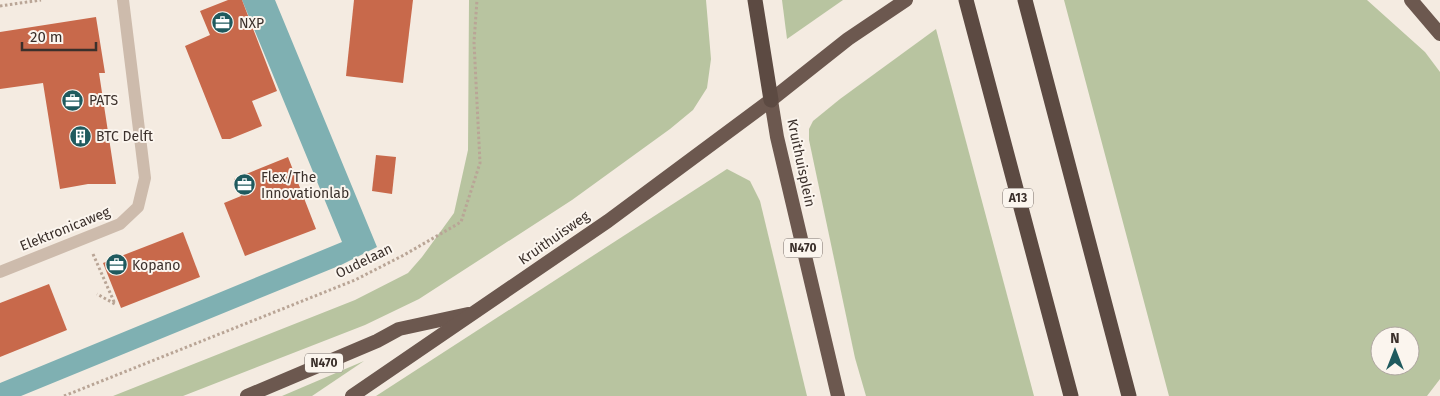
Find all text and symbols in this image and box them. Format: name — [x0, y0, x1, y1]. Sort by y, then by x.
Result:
office icon: NXP — [211, 11, 235, 35]
place label: NXP — [239, 15, 264, 32]
scale bar — [22, 20, 96, 52]
text: 20 m — [30, 28, 63, 46]
office icon: PATS — [61, 88, 85, 112]
place label: PATS — [89, 92, 119, 109]
street label: Kruithuisplein — [783, 117, 819, 209]
building icon: BTC Delft — [68, 124, 92, 148]
place label: BTC Delft — [96, 128, 154, 145]
place label: Flex/The Innovationlab — [261, 169, 349, 202]
office icon: Flex/The Innovationlab — [233, 173, 257, 197]
road number: A13 — [1003, 188, 1033, 208]
street label: Elektronicaweg — [17, 203, 113, 255]
street label: Kruithuisweg — [515, 207, 593, 269]
road number: N470 — [784, 238, 822, 258]
street label: Oudelaan — [333, 240, 395, 282]
office icon: Kopano — [104, 253, 128, 277]
place label: Kopano — [132, 257, 180, 274]
north arrow — [1370, 326, 1420, 376]
text: N — [1390, 330, 1400, 347]
road number: N470 — [305, 353, 343, 372]

